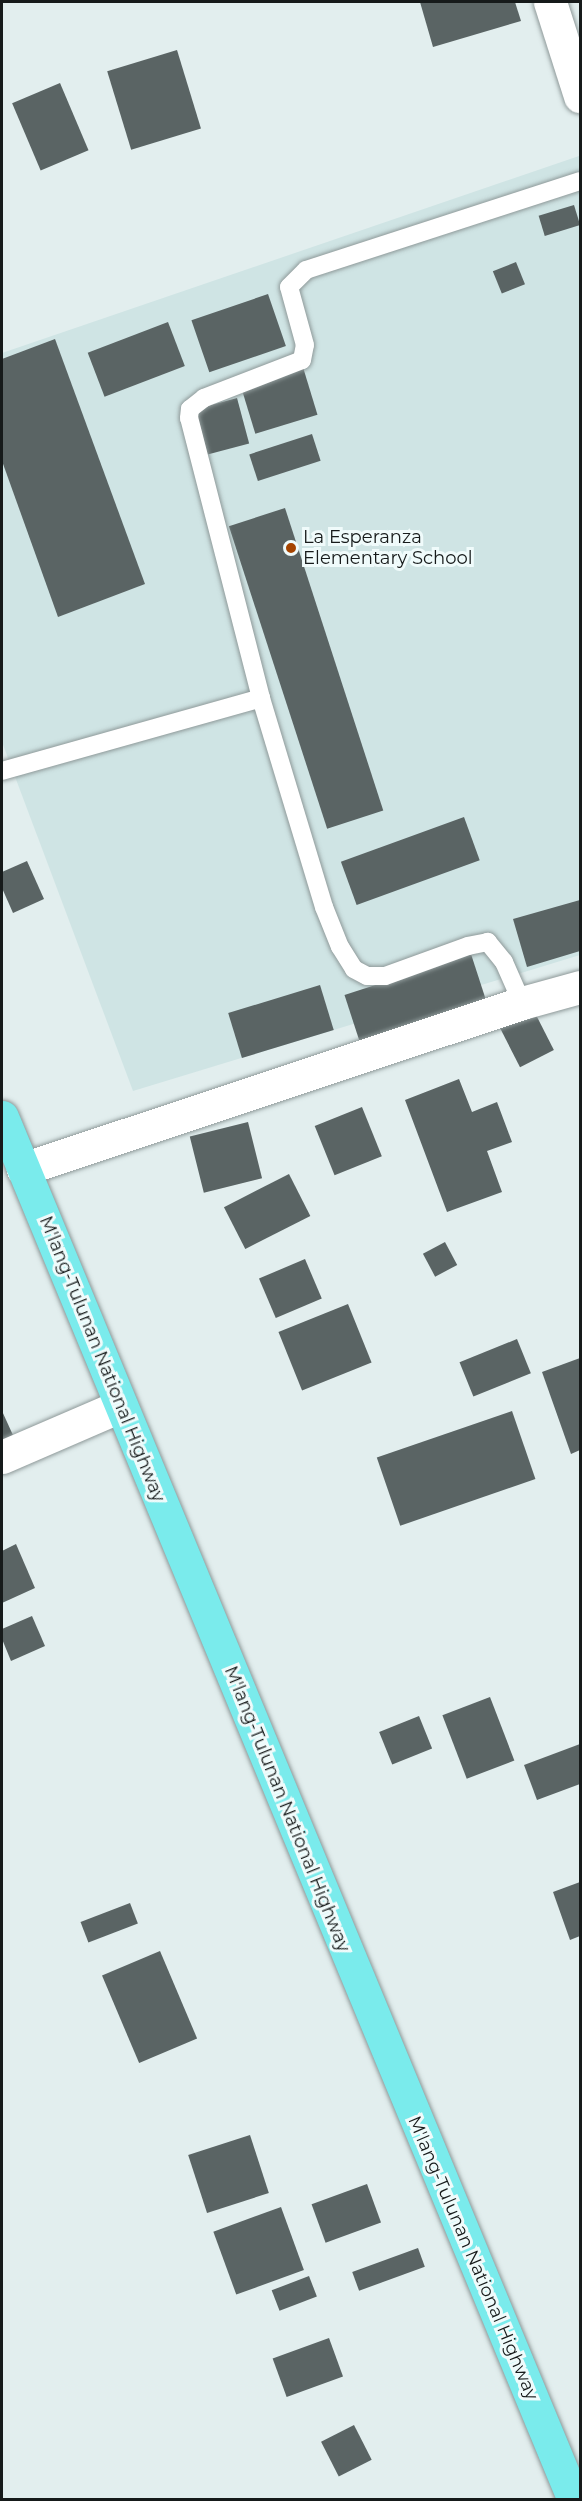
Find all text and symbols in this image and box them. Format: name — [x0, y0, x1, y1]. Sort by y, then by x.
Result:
place label: La Esperanza Elementary School — [303, 527, 473, 570]
marker: La Esperanza Elementary School — [284, 541, 298, 555]
street label: M'lang-Tulunan National Highway — [35, 1213, 169, 1505]
street label: M'lang-Tulunan National Highway — [220, 1663, 354, 1955]
street label: M'lang-Tulunan National Highway — [403, 2113, 543, 2403]

